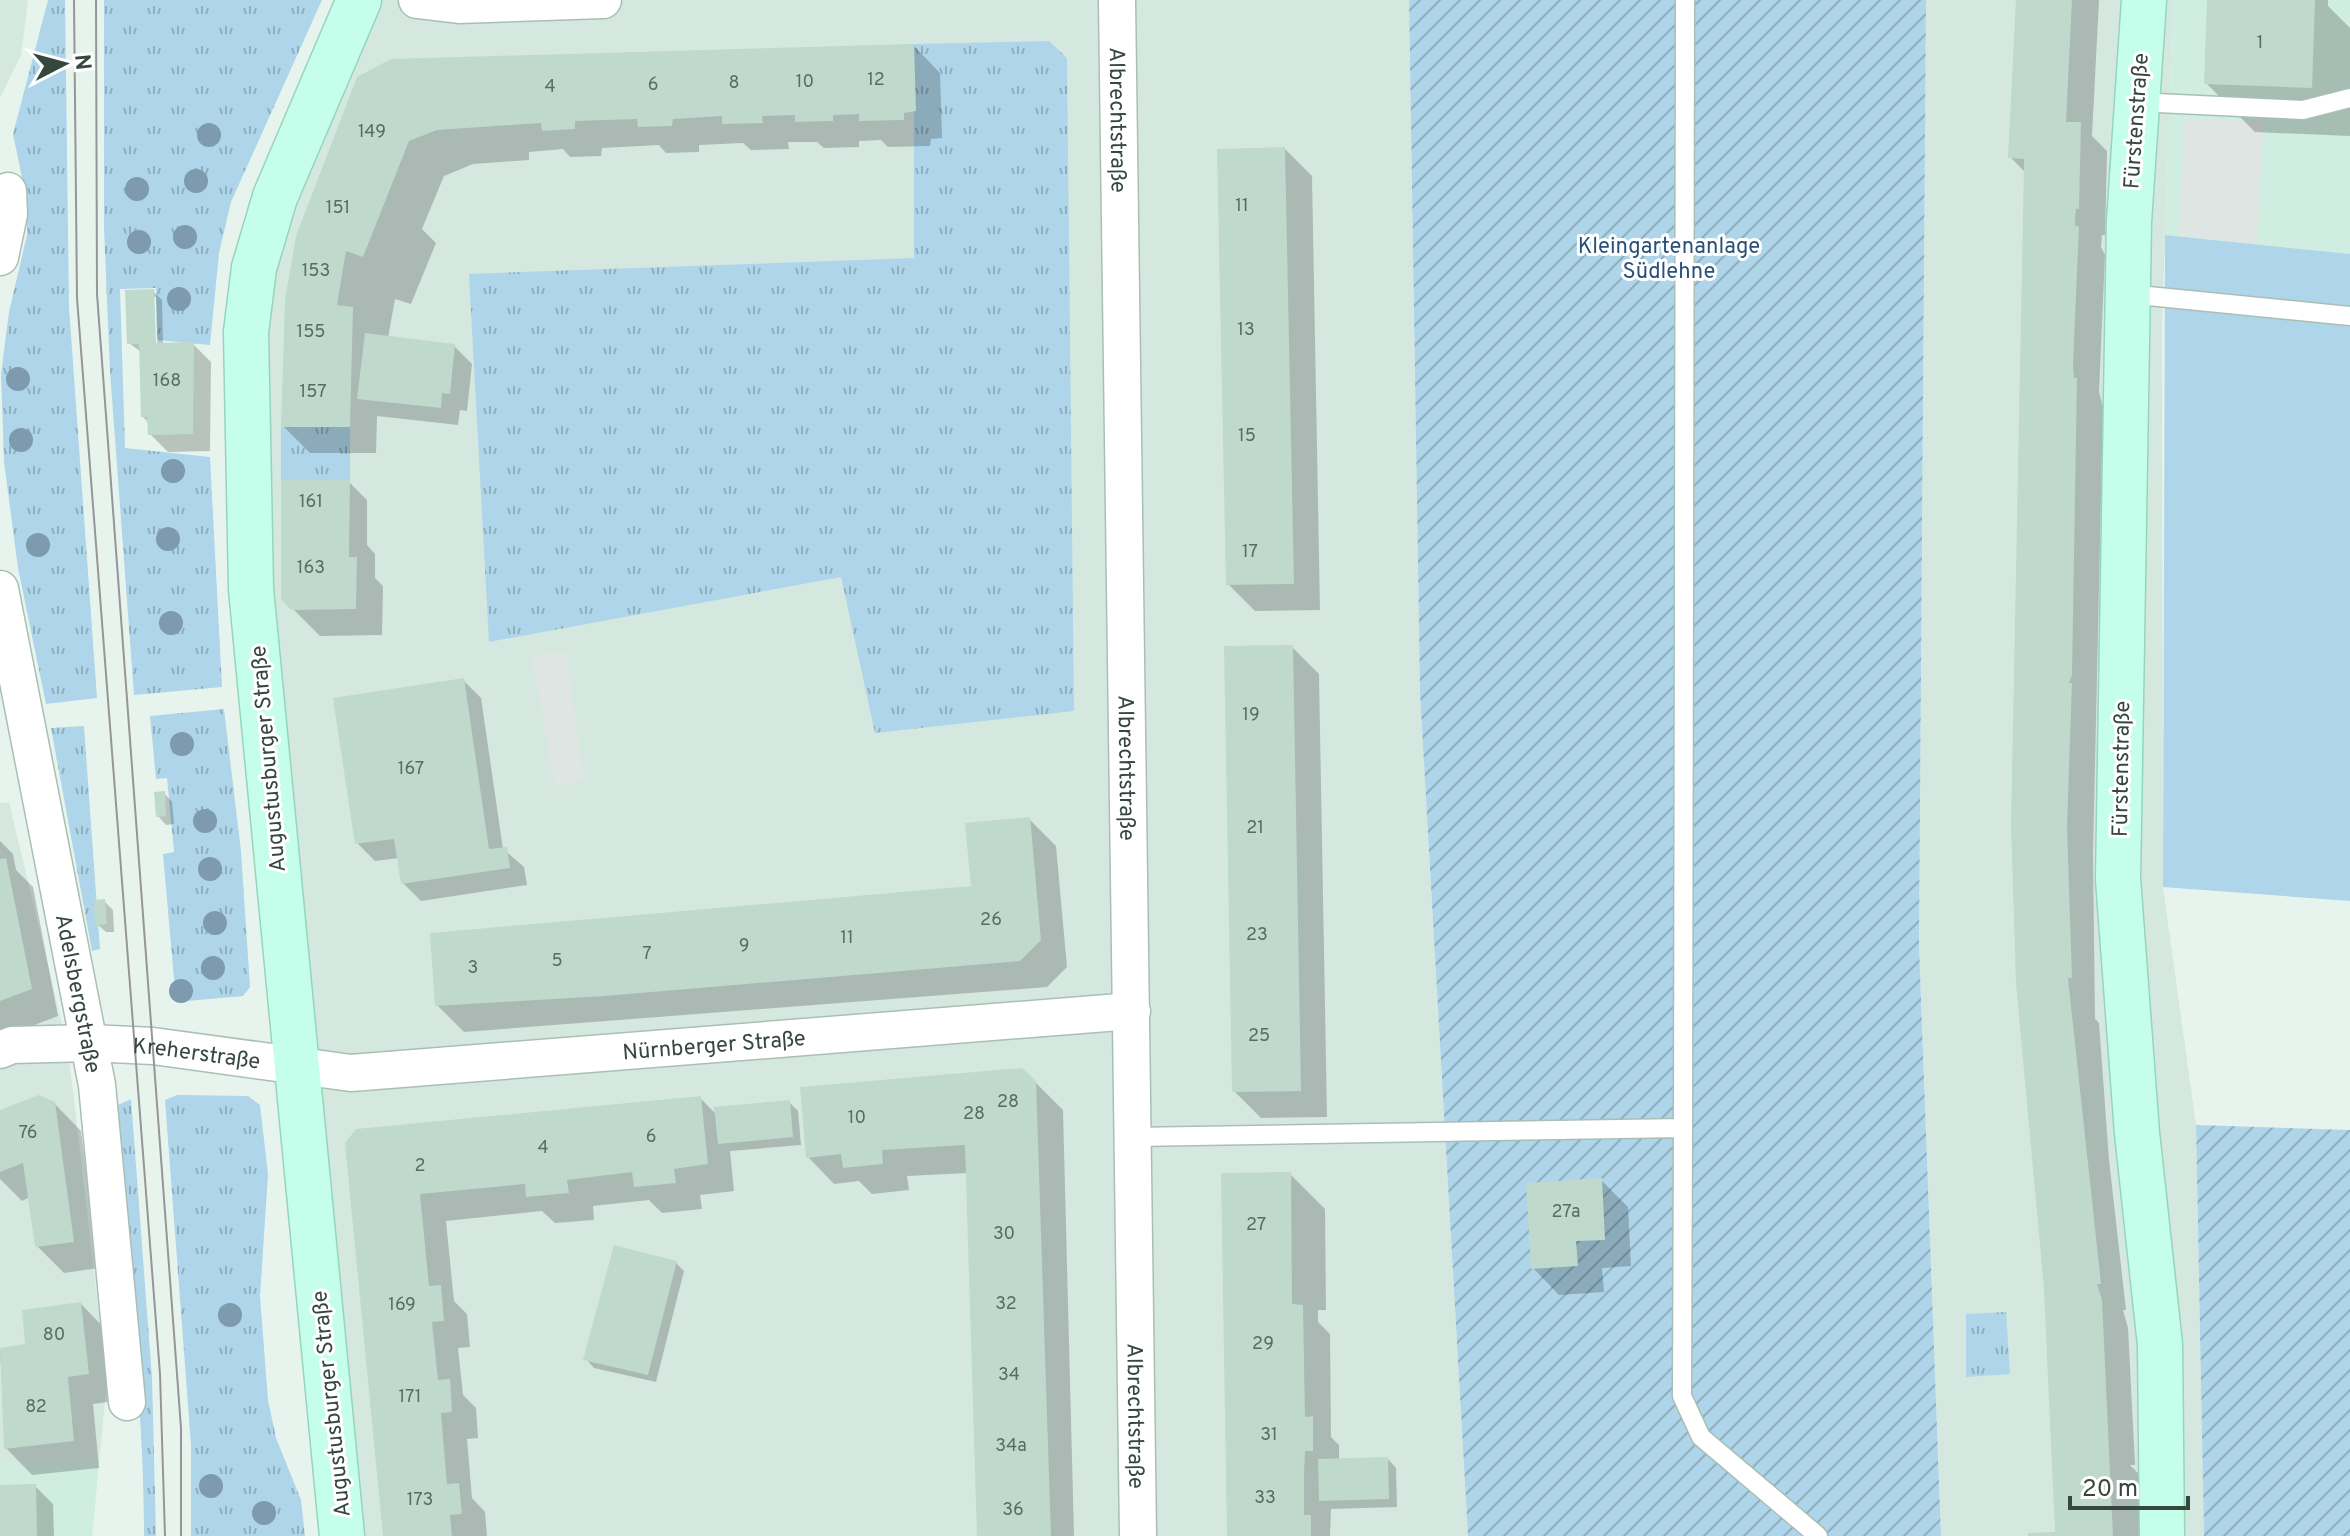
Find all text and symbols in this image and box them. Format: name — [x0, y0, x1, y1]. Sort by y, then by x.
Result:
north arrow — [24, 24, 104, 104]
house number: 1 — [2257, 32, 2263, 55]
street label: Albrechtstraße — [1102, 47, 1131, 193]
street label: Fürstenstraße — [2119, 52, 2156, 190]
text: N — [67, 53, 96, 71]
house number: 12 — [867, 69, 885, 92]
house number: 10 — [796, 71, 814, 94]
house number: 8 — [729, 72, 740, 95]
house number: 6 — [648, 74, 658, 97]
house number: 4 — [544, 76, 556, 99]
house number: 149 — [358, 121, 386, 144]
house number: 11 — [1235, 195, 1249, 218]
house number: 151 — [326, 197, 350, 220]
park label: Kleingartenanlage Südlehne — [1578, 234, 1760, 286]
house number: 153 — [302, 260, 330, 283]
house number: 13 — [1237, 319, 1255, 342]
house number: 155 — [296, 321, 326, 344]
house number: 168 — [153, 370, 181, 393]
house number: 157 — [299, 381, 327, 404]
house number: 15 — [1238, 425, 1256, 448]
house number: 161 — [299, 491, 323, 514]
house number: 17 — [1242, 541, 1258, 564]
house number: 163 — [297, 557, 325, 580]
street label: Augustusburger Straße — [246, 644, 293, 873]
street label: Albrechtstraße — [1111, 695, 1139, 841]
street label: Fürstenstraße — [2108, 701, 2137, 837]
house number: 19 — [1242, 704, 1260, 727]
house number: 167 — [398, 758, 424, 781]
house number: 21 — [1246, 817, 1264, 840]
house number: 26 — [980, 909, 1002, 932]
street label: Adelsbergstraße — [48, 912, 105, 1076]
house number: 23 — [1246, 924, 1268, 947]
house number: 11 — [840, 927, 854, 950]
house number: 9 — [739, 935, 749, 958]
house number: 7 — [642, 943, 652, 966]
house number: 5 — [551, 950, 563, 973]
house number: 3 — [468, 957, 478, 980]
house number: 25 — [1248, 1025, 1270, 1048]
street label: Nürnberger Straße — [621, 1026, 807, 1067]
street label: Kreherstraße — [132, 1034, 262, 1076]
house number: 28 — [997, 1091, 1019, 1114]
house number: 28 — [963, 1103, 985, 1126]
house number: 10 — [848, 1107, 866, 1130]
house number: 76 — [18, 1122, 38, 1145]
house number: 6 — [646, 1126, 656, 1149]
house number: 4 — [537, 1137, 549, 1160]
house number: 2 — [414, 1155, 426, 1178]
house number: 27a — [1551, 1201, 1581, 1224]
house number: 27 — [1246, 1214, 1266, 1237]
house number: 30 — [993, 1223, 1015, 1246]
street label: Augustusburger Straße — [307, 1289, 358, 1518]
house number: 32 — [995, 1293, 1017, 1316]
house number: 169 — [388, 1294, 416, 1317]
house number: 80 — [43, 1324, 65, 1347]
house number: 29 — [1252, 1333, 1274, 1356]
street label: Albrechtstraße — [1119, 1343, 1148, 1489]
house number: 34 — [998, 1364, 1020, 1387]
house number: 171 — [398, 1386, 422, 1409]
house number: 82 — [25, 1396, 47, 1419]
house number: 31 — [1260, 1424, 1278, 1447]
house number: 34a — [995, 1435, 1027, 1458]
scale bar — [2070, 1460, 2188, 1510]
text: 20 m — [2082, 1475, 2138, 1505]
house number: 33 — [1254, 1487, 1276, 1510]
house number: 173 — [407, 1489, 433, 1512]
house number: 36 — [1002, 1499, 1024, 1522]

